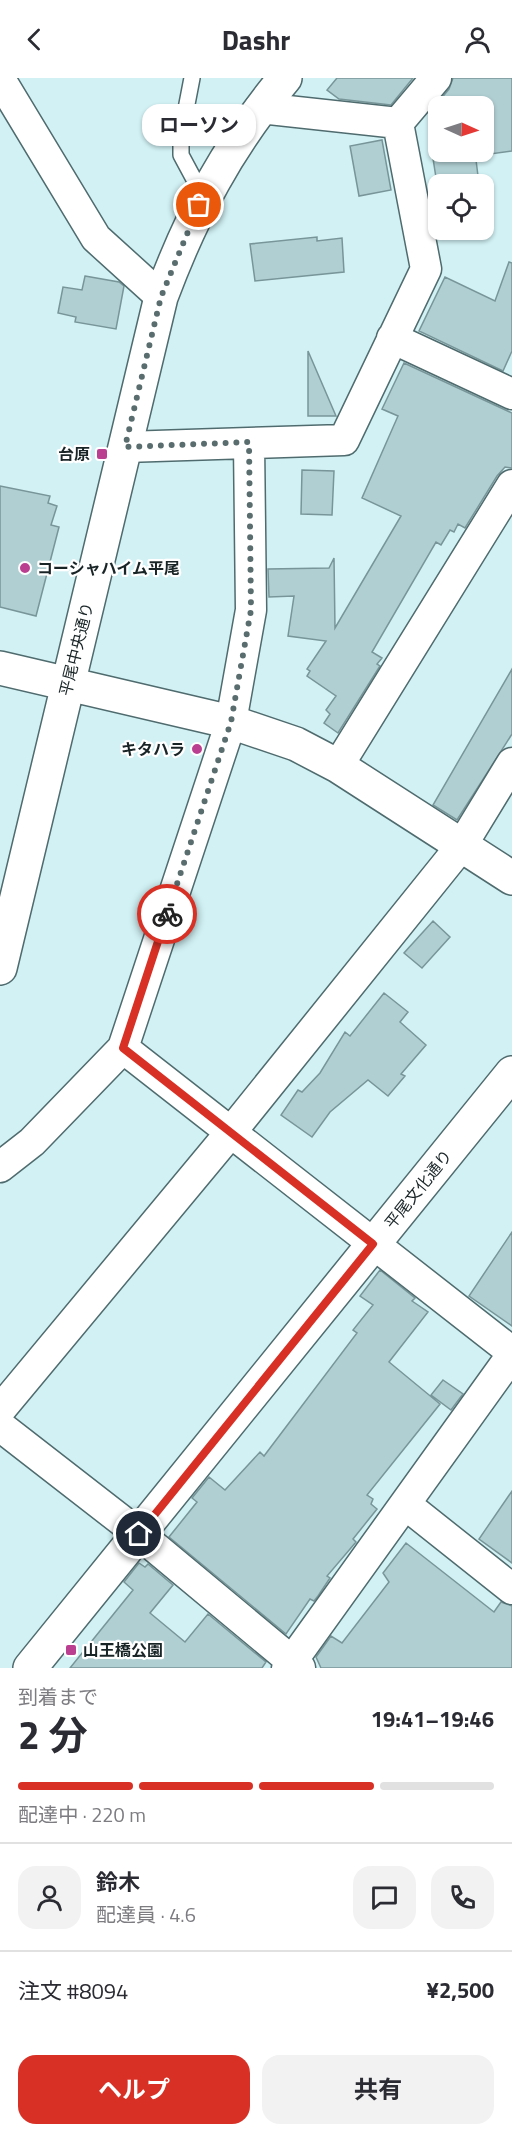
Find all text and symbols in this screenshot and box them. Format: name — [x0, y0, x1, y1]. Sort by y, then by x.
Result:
text: Dashr — [222, 19, 290, 60]
icon: back — [18, 23, 51, 56]
icon: person — [461, 23, 494, 56]
north arrow — [428, 96, 494, 162]
map controls — [428, 96, 494, 240]
callout: ローソン — [142, 103, 256, 145]
text: ローソン — [159, 109, 239, 140]
button: locate — [428, 174, 494, 240]
pin — [173, 179, 224, 230]
icon: bag — [182, 188, 215, 221]
place label: 台原 — [58, 442, 90, 466]
marker: 台原 — [95, 447, 109, 461]
place label: コーシャハイム平尾 — [37, 556, 180, 580]
marker: コーシャハイム平尾 — [18, 561, 32, 575]
street label: 平尾中央通り — [53, 600, 99, 698]
place label: キタハラ — [121, 737, 185, 761]
marker: キタハラ — [190, 742, 204, 756]
courier — [137, 884, 197, 944]
icon: bike — [151, 898, 184, 931]
street label: 平尾文化通り — [378, 1144, 458, 1234]
pin — [113, 1508, 164, 1559]
icon: home — [122, 1517, 155, 1550]
place label: 山王橋公園 — [83, 1638, 163, 1662]
marker: 山王橋公園 — [64, 1643, 78, 1657]
text: 到着まで — [18, 1681, 98, 1712]
text: 19:41–19:46 — [371, 1702, 494, 1736]
text: 2 分 — [18, 1705, 87, 1764]
text: 配達中 · 220 m — [18, 1799, 146, 1830]
text: 鈴木 — [96, 1865, 140, 1899]
button: person — [18, 1866, 81, 1929]
button: chat — [353, 1866, 416, 1929]
button: phone — [431, 1866, 494, 1929]
text: 配達員 · 4.6 — [96, 1899, 196, 1930]
text: ¥2,500 — [427, 1973, 494, 2007]
text: 注文 #8094 — [18, 1974, 128, 2008]
button: ヘルプ — [18, 2055, 250, 2124]
button: 共有 — [262, 2055, 494, 2124]

